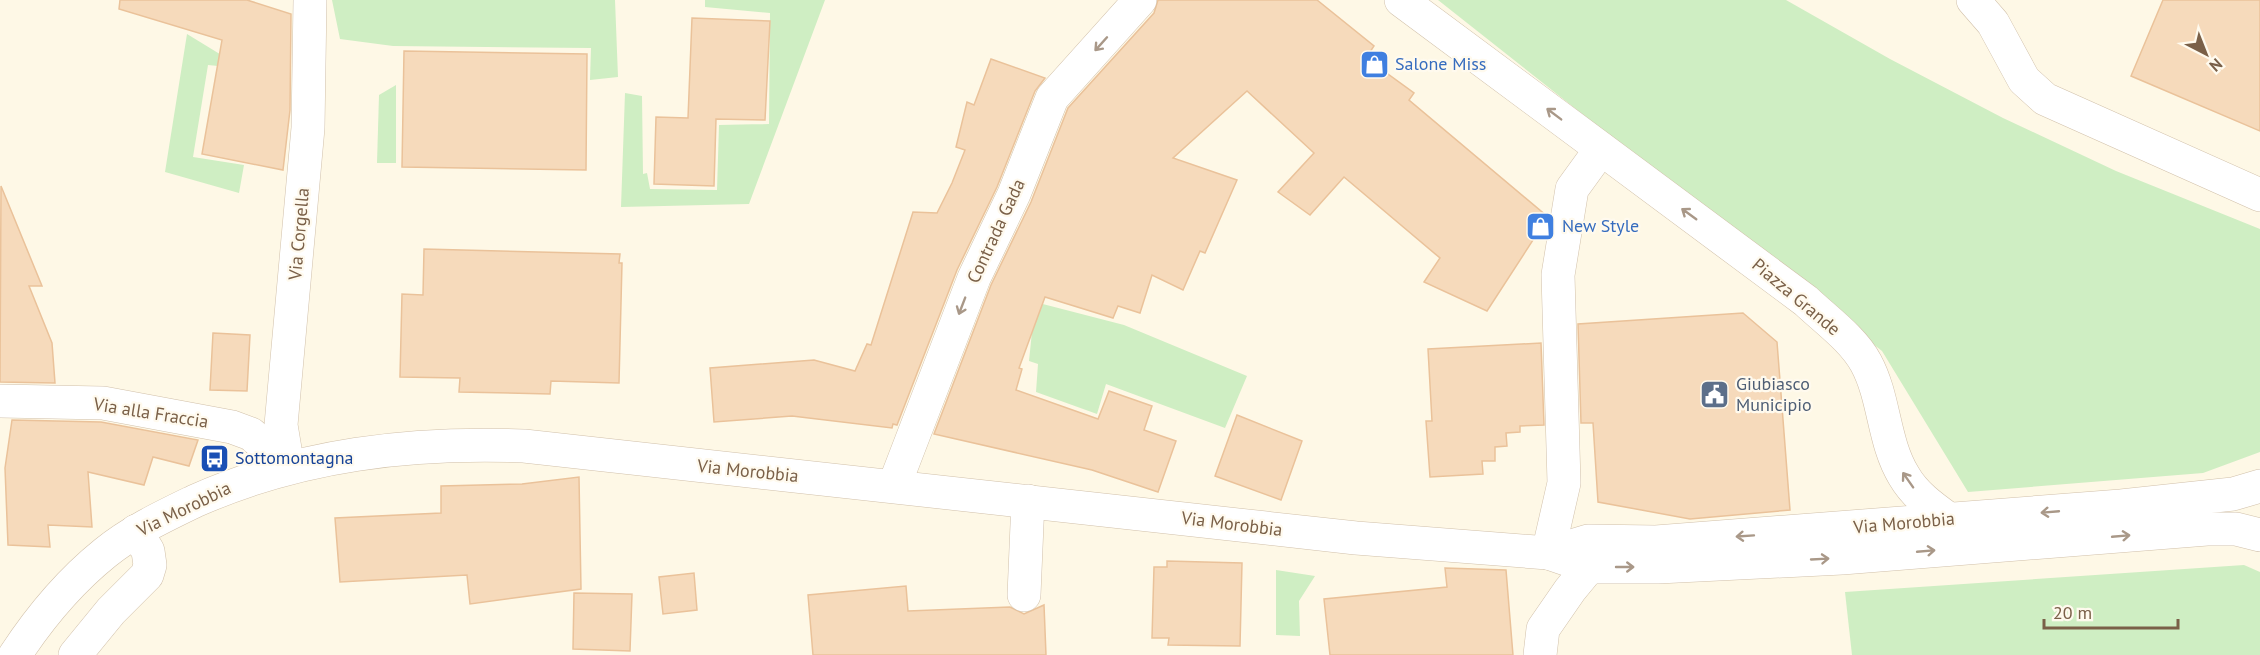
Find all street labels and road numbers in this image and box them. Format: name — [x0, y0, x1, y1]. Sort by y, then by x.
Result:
street label: Contrada Gada — [961, 175, 1030, 287]
street label: Via Corgella — [283, 187, 314, 282]
street label: Piazza Grande — [1747, 253, 1845, 340]
street label: Via alla Fraccia — [91, 392, 210, 433]
street label: Via Morobbia — [695, 454, 800, 487]
street label: Via Morobbia — [132, 476, 234, 542]
street label: Via Morobbia — [1179, 506, 1284, 541]
street label: Via Morobbia — [1851, 507, 1956, 538]

